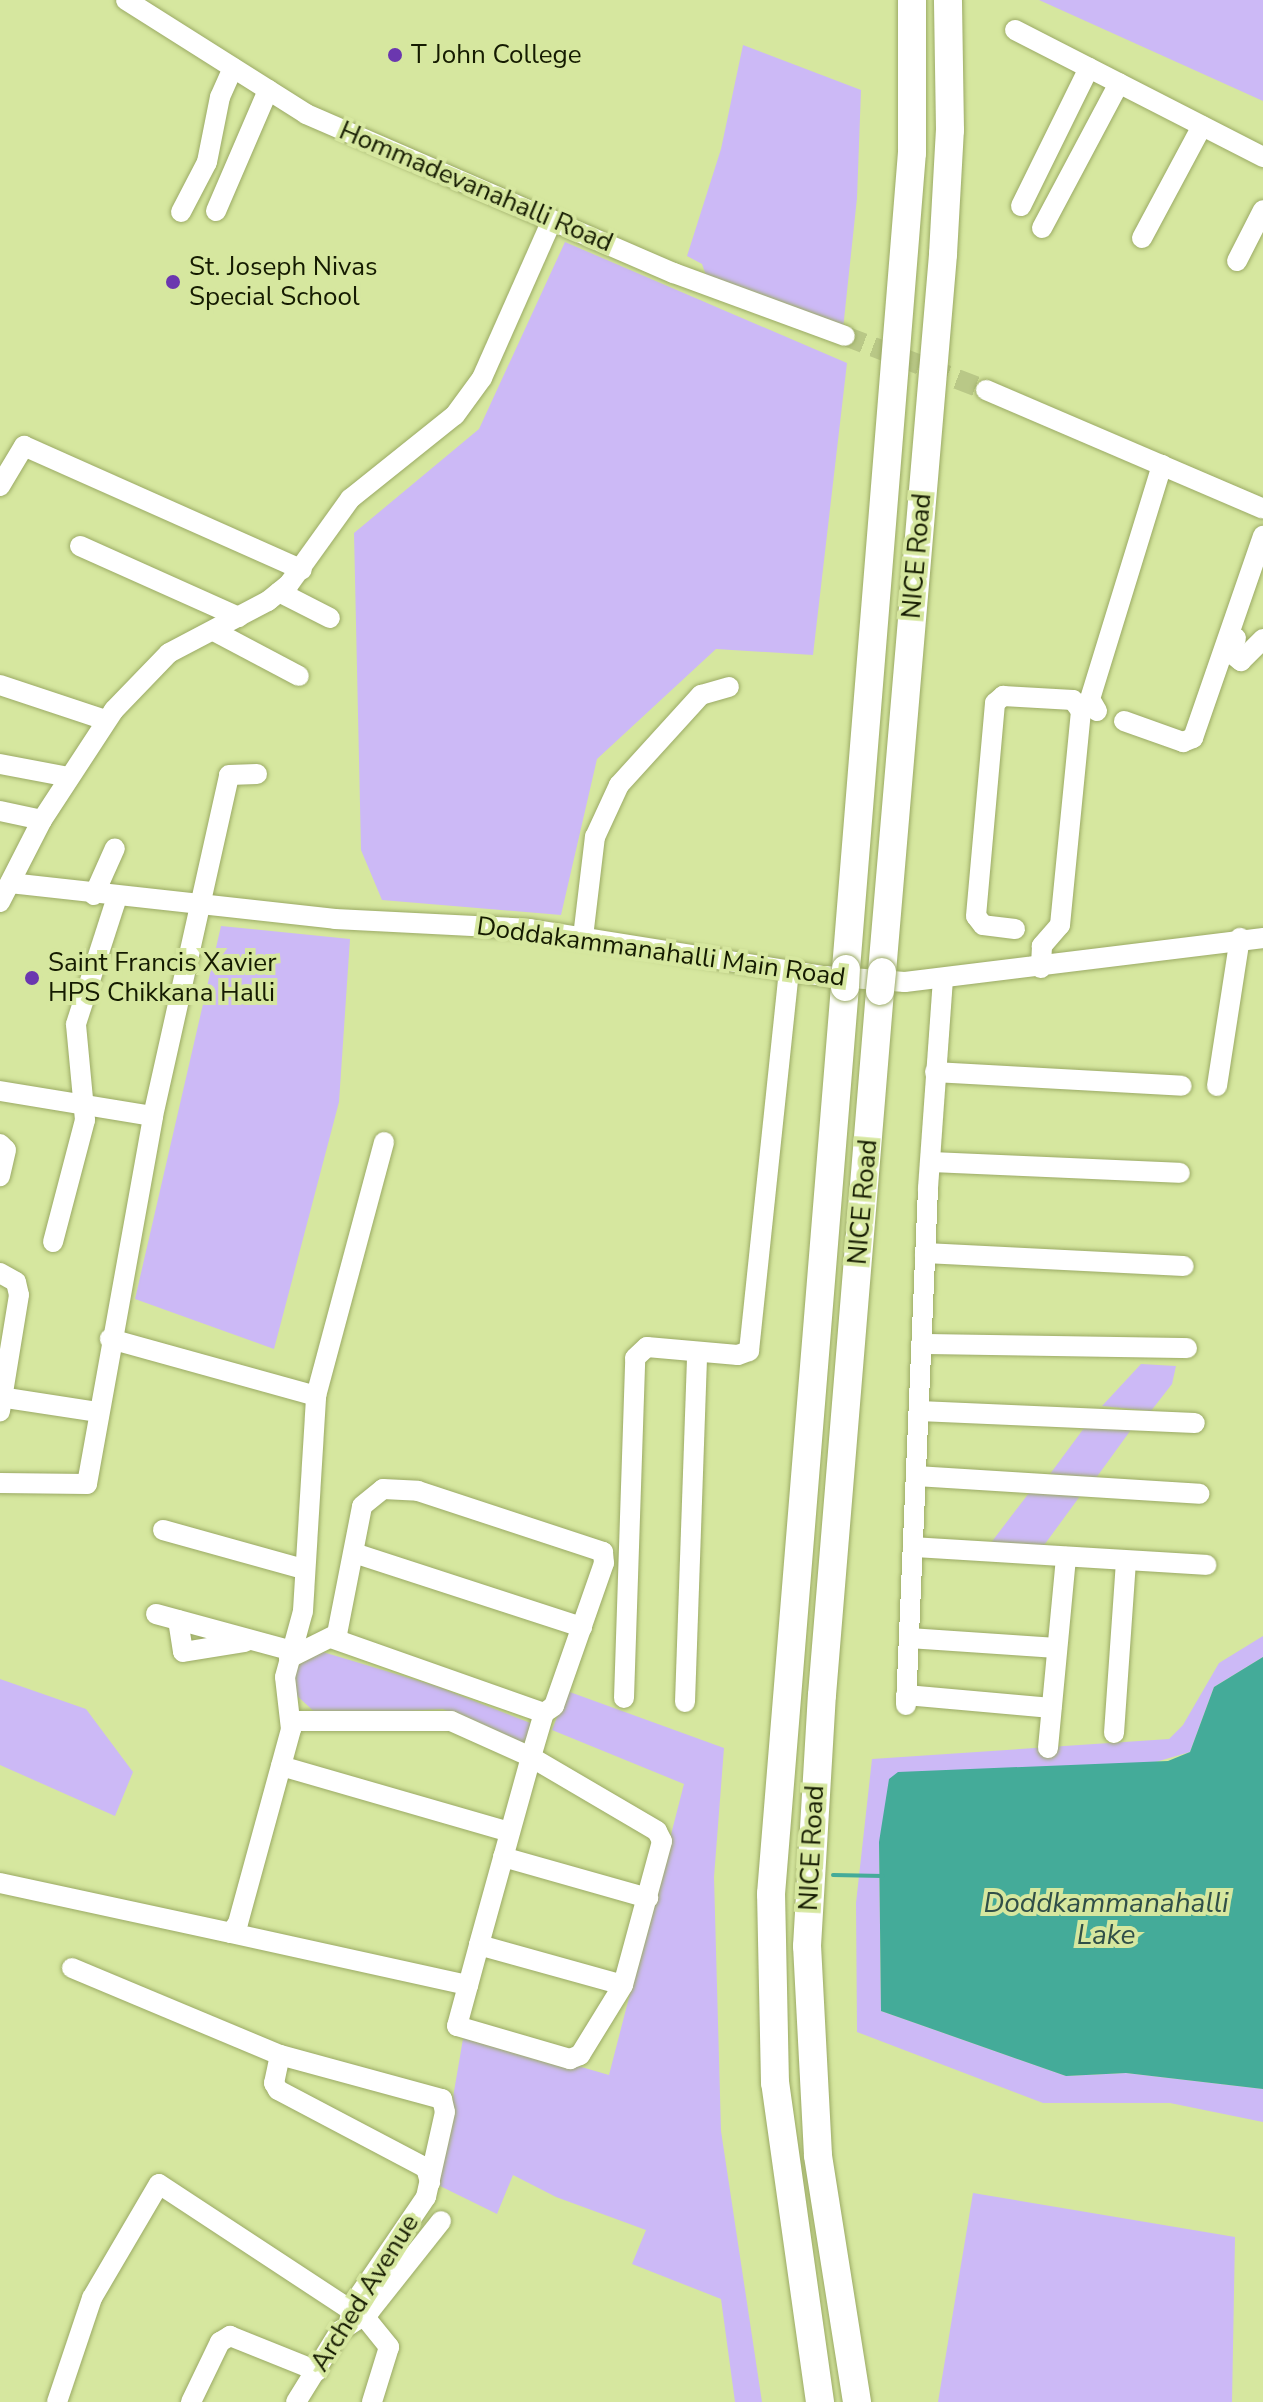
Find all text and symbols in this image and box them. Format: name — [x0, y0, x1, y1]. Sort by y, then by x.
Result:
place label: T John College — [411, 39, 582, 71]
marker: T John College — [386, 46, 404, 64]
street label: Hommadevanahalli Road — [335, 115, 617, 259]
place label: St. Joseph Nivas Special School — [189, 251, 378, 312]
marker: St. Joseph Nivas Special School — [164, 273, 182, 291]
street label: NICE Road — [896, 492, 938, 620]
street label: Doddakammanahalli Main Road — [475, 911, 847, 993]
place label: Saint Francis Xavier HPS Chikkana Halli — [48, 947, 276, 1008]
marker: Saint Francis Xavier HPS Chikkana Halli — [23, 969, 41, 987]
street label: NICE Road — [842, 1138, 884, 1266]
street label: NICE Road — [793, 1784, 831, 1912]
water label: Doddkammanahalli Lake — [983, 1886, 1229, 1952]
street label: Arched Avenue — [304, 2209, 426, 2377]

